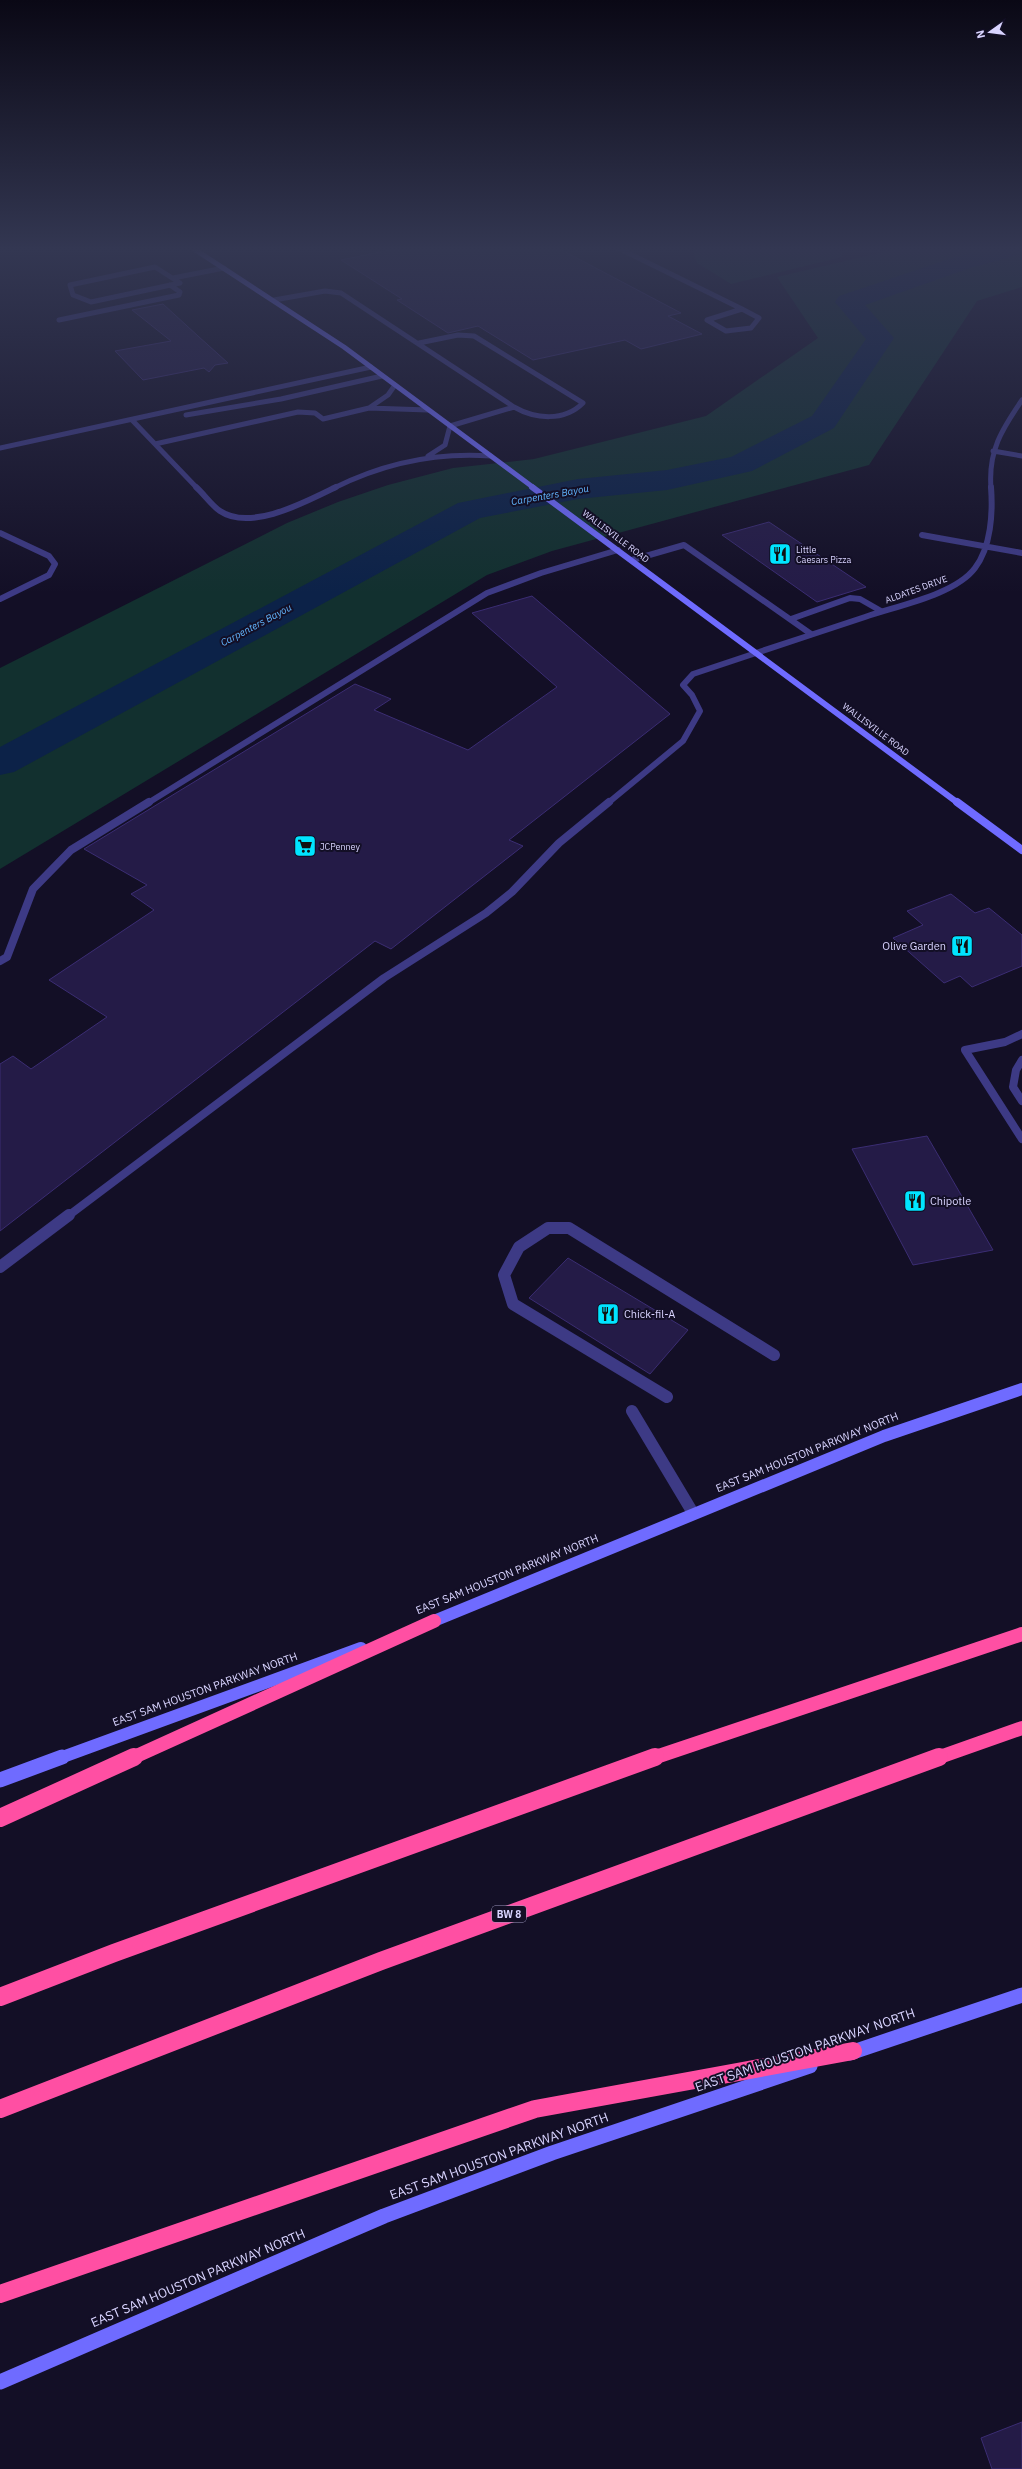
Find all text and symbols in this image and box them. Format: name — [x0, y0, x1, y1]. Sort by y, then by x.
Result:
north arrow — [970, 12, 1010, 52]
text: N — [973, 29, 988, 40]
water label: Carpenters Bayou — [510, 482, 590, 508]
street label: WALLISVILLE ROAD — [580, 507, 652, 565]
restaurant icon: Little Caesars Pizza — [767, 541, 793, 567]
place label: Little Caesars Pizza — [796, 544, 851, 565]
street label: ALDATES DRIVE — [883, 573, 949, 605]
water label: Carpenters Bayou — [218, 601, 294, 649]
street label: WALLISVILLE ROAD — [840, 700, 912, 758]
supermarket icon: JCPenney — [292, 833, 318, 859]
place label: JCPenney — [320, 841, 361, 852]
restaurant icon: Olive Garden — [949, 933, 975, 959]
place label: Olive Garden — [882, 939, 946, 953]
restaurant icon: Chipotle — [902, 1188, 928, 1214]
place label: Chipotle — [930, 1194, 971, 1208]
restaurant icon: Chick-fil-A — [595, 1301, 621, 1327]
place label: Chick-fil-A — [624, 1307, 675, 1321]
street label: EAST SAM HOUSTON PARKWAY NORTH — [714, 1409, 900, 1495]
street label: EAST SAM HOUSTON PARKWAY NORTH — [414, 1531, 600, 1617]
street label: EAST SAM HOUSTON PARKWAY NORTH — [111, 1649, 299, 1729]
road number: BW 8 — [492, 1906, 526, 1922]
street label: EAST SAM HOUSTON PARKWAY NORTH — [693, 2004, 917, 2096]
street label: EAST SAM HOUSTON PARKWAY NORTH — [387, 2108, 611, 2204]
street label: EAST SAM HOUSTON PARKWAY NORTH — [88, 2225, 308, 2331]

